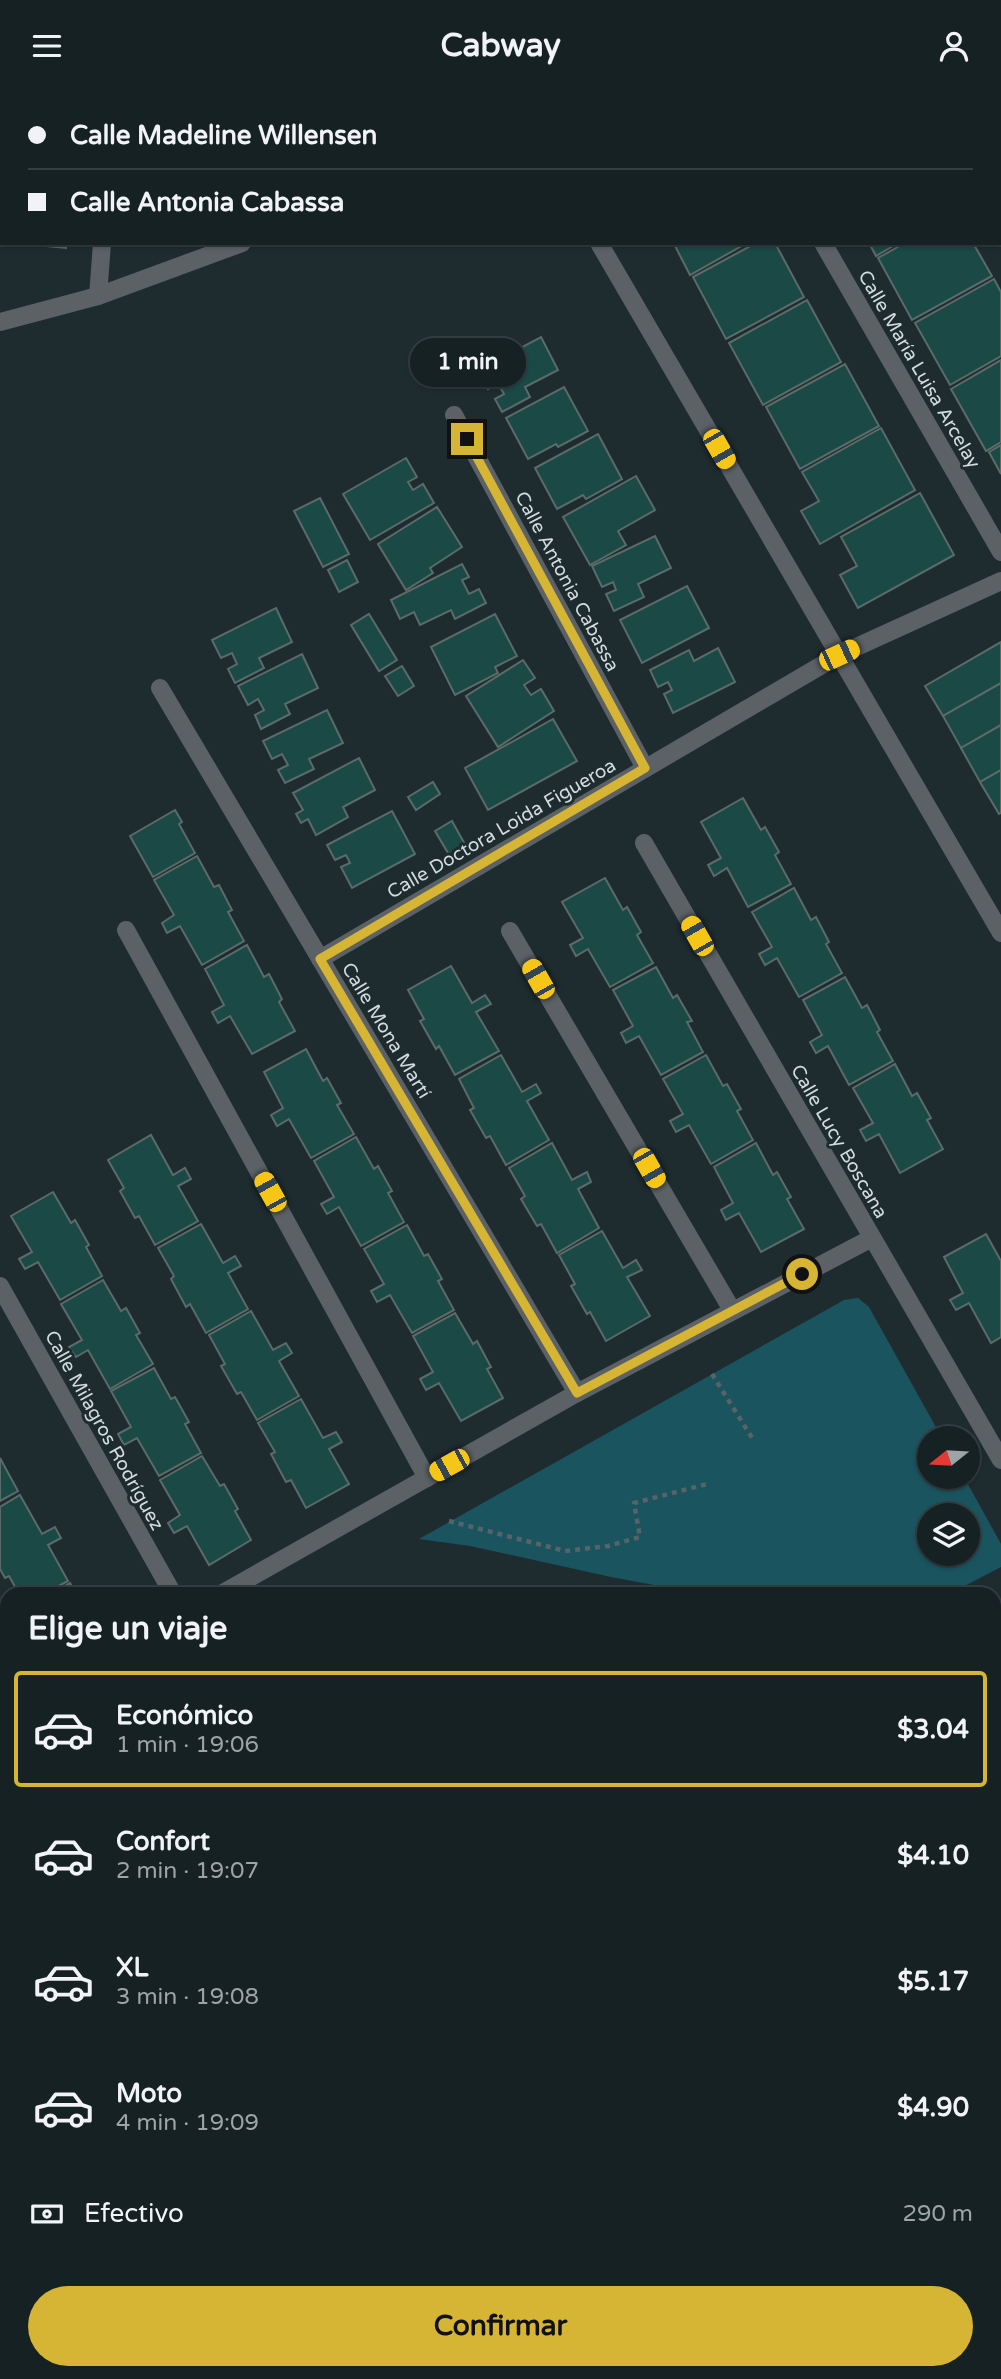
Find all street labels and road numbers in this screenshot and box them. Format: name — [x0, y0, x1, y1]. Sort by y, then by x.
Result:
street label: Calle María Luisa Arcelay — [853, 267, 985, 472]
street label: Calle Antonia Cabassa — [510, 488, 624, 675]
street label: Calle Doctora Loida Figueroa — [383, 754, 620, 904]
street label: Calle Mona Martí — [337, 959, 435, 1102]
street label: Calle Lucy Boscana — [786, 1061, 892, 1222]
street label: Calle Milagros Rodríguez — [40, 1327, 168, 1534]

